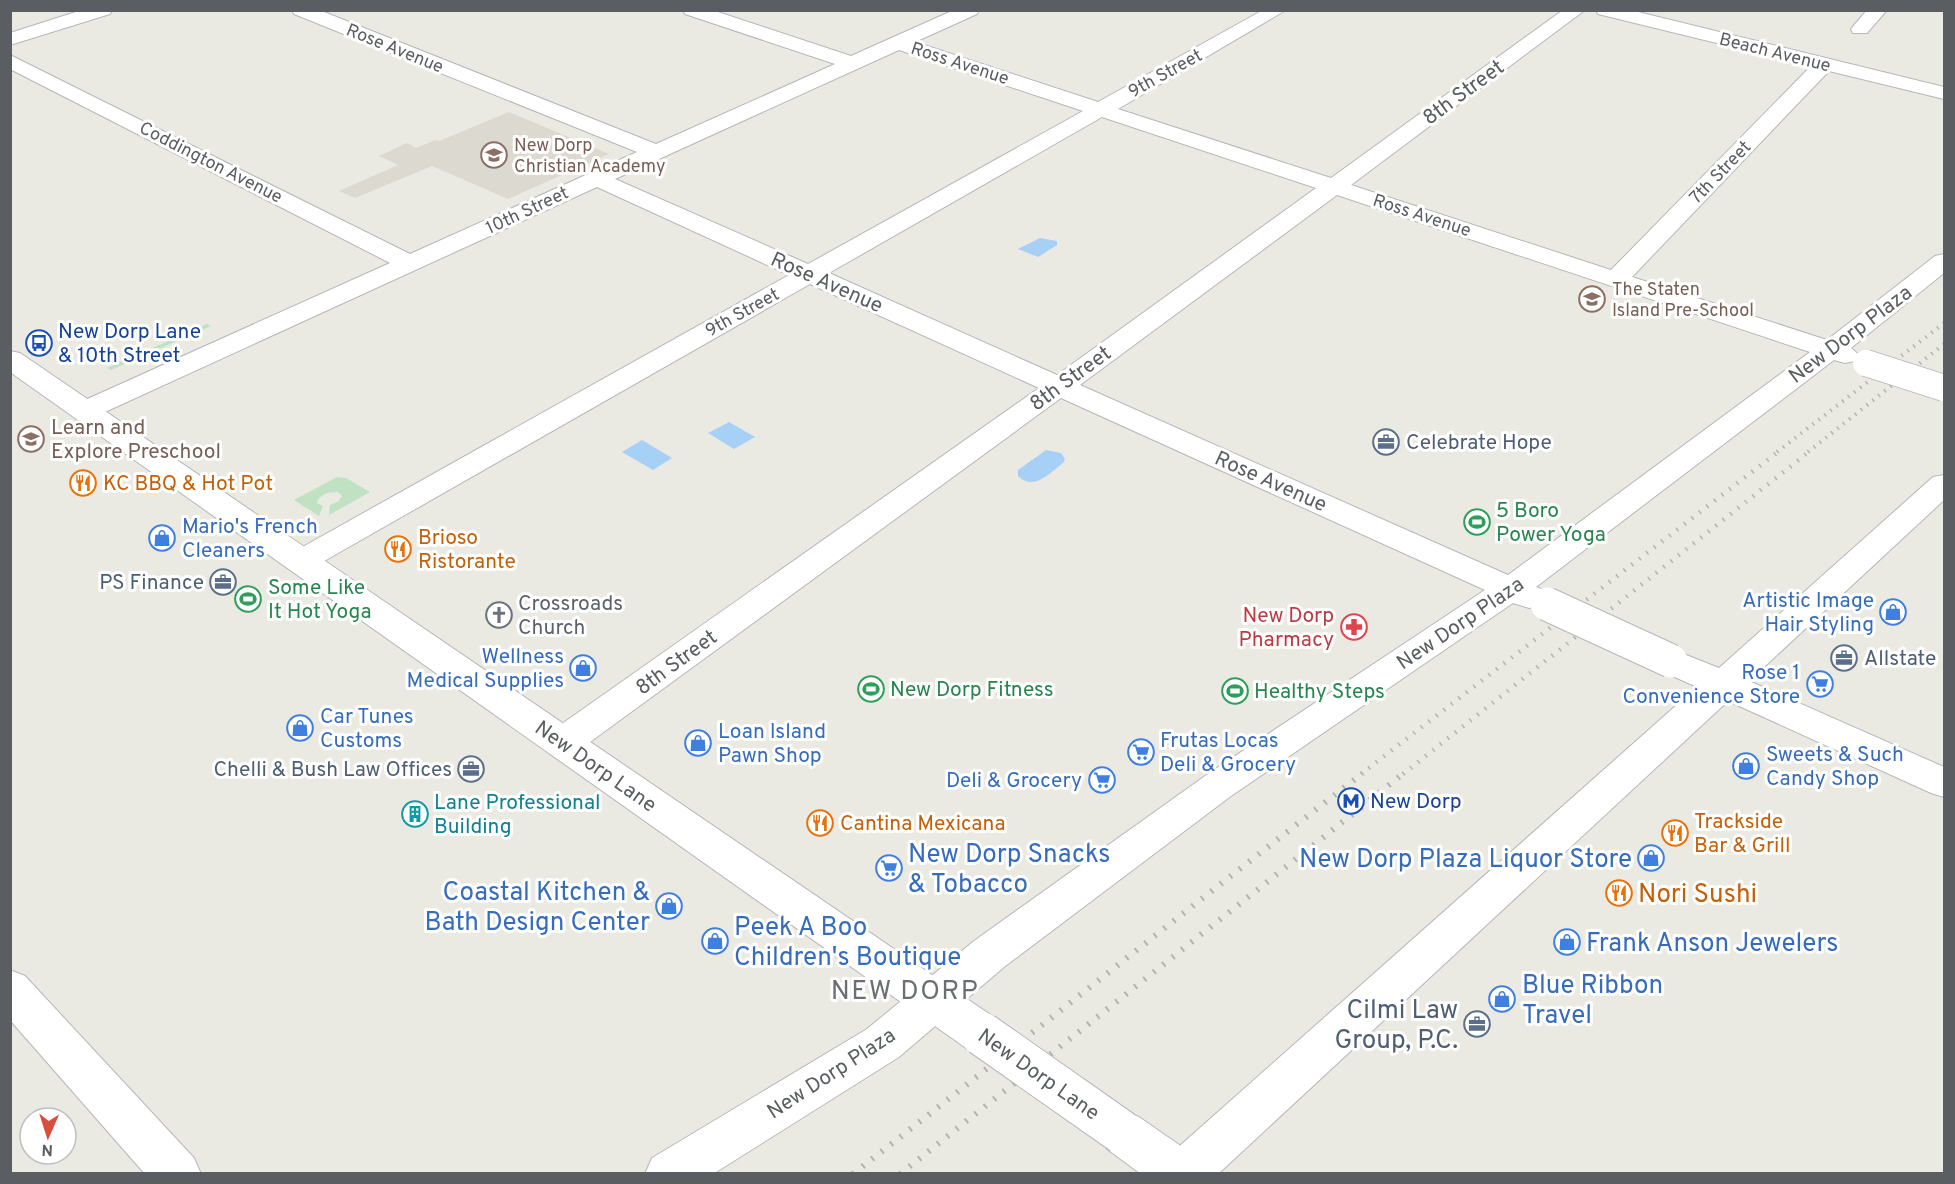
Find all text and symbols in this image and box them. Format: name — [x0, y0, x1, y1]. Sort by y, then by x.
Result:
street label: Rose Avenue — [342, 19, 447, 79]
street label: Beach Avenue — [1716, 28, 1833, 78]
street label: Ross Avenue — [908, 38, 1012, 91]
street label: 9th Street — [1125, 45, 1207, 104]
street label: 8th Street — [1418, 55, 1510, 132]
street label: Coddington Avenue — [135, 117, 286, 209]
place label: New Dorp Christian Academy — [514, 135, 665, 179]
street label: 7th Street — [1685, 137, 1757, 210]
school or university icon: New Dorp Christian Academy — [479, 140, 509, 170]
street label: 10th Street — [483, 182, 573, 241]
street label: Ross Avenue — [1370, 190, 1474, 243]
street label: Rose Avenue — [766, 247, 887, 320]
place label: The Staten Island Pre-School — [1612, 279, 1754, 323]
street label: New Dorp Plaza — [1784, 280, 1918, 391]
street label: 9th Street — [702, 284, 784, 343]
school or university icon: The Staten Island Pre-School — [1577, 284, 1607, 314]
place label: New Dorp Lane & 10th Street — [58, 319, 201, 370]
bus stop icon: New Dorp Lane & 10th Street — [24, 328, 54, 358]
street label: 8th Street — [1025, 341, 1117, 418]
place label: Learn and Explore Preschool — [51, 415, 221, 466]
school or university icon: Learn and Explore Preschool — [16, 424, 46, 454]
office icon: Celebrate Hope — [1371, 427, 1401, 457]
place label: Celebrate Hope — [1406, 430, 1552, 457]
street label: Rose Avenue — [1210, 446, 1331, 519]
restaurant icon: KC BBQ & Hot Pot — [68, 468, 98, 498]
place label: KC BBQ & Hot Pot — [103, 471, 273, 498]
place label: 5 Boro Power Yoga — [1496, 498, 1606, 549]
sports icon: 5 Boro Power Yoga — [1462, 507, 1492, 537]
place label: Mario's French Cleaners — [182, 514, 318, 565]
shop icon: Mario's French Cleaners — [147, 523, 177, 553]
place label: Brioso Ristorante — [418, 525, 516, 576]
restaurant icon: Brioso Ristorante — [383, 534, 413, 564]
office icon: PS Finance — [208, 567, 238, 597]
place label: PS Finance — [99, 570, 204, 597]
street label: New Dorp Plaza — [1392, 572, 1530, 677]
place label: Some Like It Hot Yoga — [268, 575, 372, 626]
sports icon: Some Like It Hot Yoga — [233, 584, 263, 614]
place label: Artistic Image Hair Styling — [1742, 588, 1874, 639]
place label: Crossroads Church — [518, 591, 623, 642]
shop icon: Artistic Image Hair Styling — [1878, 597, 1908, 627]
church icon: Crossroads Church — [484, 600, 514, 630]
place label: New Dorp Pharmacy — [1238, 603, 1334, 654]
pharmacy icon: New Dorp Pharmacy — [1339, 612, 1369, 642]
street label: 8th Street — [631, 625, 723, 702]
office icon: Allstate — [1829, 643, 1859, 673]
place label: Wellness Medical Supplies — [407, 644, 564, 695]
place label: Allstate — [1864, 646, 1936, 673]
shop icon: Wellness Medical Supplies — [568, 653, 598, 683]
place label: Rose 1 Convenience Store — [1622, 660, 1800, 711]
supermarket icon: Rose 1 Convenience Store — [1805, 669, 1835, 699]
sports icon: New Dorp Fitness — [856, 674, 886, 704]
sports icon: Healthy Steps — [1220, 676, 1250, 706]
place label: New Dorp Fitness — [890, 677, 1054, 704]
place label: Healthy Steps — [1254, 679, 1385, 706]
place label: Car Tunes Customs — [320, 704, 414, 755]
shop icon: Car Tunes Customs — [285, 713, 315, 743]
street label: New Dorp Lane — [529, 715, 661, 819]
place label: Loan Island Pawn Shop — [718, 719, 826, 770]
shop icon: Loan Island Pawn Shop — [683, 728, 713, 758]
place label: Frutas Locas Deli & Grocery — [1160, 728, 1296, 779]
supermarket icon: Frutas Locas Deli & Grocery — [1126, 737, 1156, 767]
place label: Sweets & Such Candy Shop — [1766, 742, 1904, 793]
shop icon: Sweets & Such Candy Shop — [1731, 751, 1761, 781]
office icon: Chelli & Bush Law Offices — [456, 754, 486, 784]
place label: Chelli & Bush Law Offices — [213, 757, 452, 784]
supermarket icon: Deli & Grocery — [1087, 765, 1117, 795]
place label: Deli & Grocery — [946, 768, 1082, 795]
metro station icon: New Dorp — [1336, 786, 1366, 816]
place label: New Dorp — [1370, 789, 1462, 816]
place label: Lane Professional Building — [434, 790, 601, 841]
building icon: Lane Professional Building — [400, 799, 430, 829]
restaurant icon: Cantina Mexicana — [805, 808, 835, 838]
place label: Trackside Bar & Grill — [1694, 809, 1790, 860]
place label: Cantina Mexicana — [840, 811, 1006, 838]
restaurant icon: Trackside Bar & Grill — [1660, 818, 1690, 848]
place label: New Dorp Snacks & Tobacco — [908, 839, 1110, 902]
shop icon: New Dorp Plaza Liquor Store — [1636, 843, 1666, 873]
place label: New Dorp Plaza Liquor Store — [1299, 844, 1632, 877]
supermarket icon: New Dorp Snacks & Tobacco — [874, 853, 904, 883]
place label: Coastal Kitchen & Bath Design Center — [424, 877, 650, 940]
restaurant icon: Nori Sushi — [1604, 878, 1634, 908]
place label: Nori Sushi — [1638, 879, 1757, 912]
shop icon: Coastal Kitchen & Bath Design Center — [654, 891, 684, 921]
place label: Peek A Boo Children's Boutique — [734, 912, 961, 975]
shop icon: Peek A Boo Children's Boutique — [700, 926, 730, 956]
shop icon: Frank Anson Jewelers — [1552, 927, 1582, 957]
place label: Frank Anson Jewelers — [1586, 928, 1839, 961]
place label: Blue Ribbon Travel — [1522, 970, 1663, 1033]
district label: NEW DORP — [831, 975, 979, 1009]
shop icon: Blue Ribbon Travel — [1487, 984, 1517, 1014]
place label: Cilmi Law Group, P.C. — [1334, 995, 1458, 1058]
office icon: Cilmi Law Group, P.C. — [1462, 1009, 1492, 1039]
street label: New Dorp Plaza — [762, 1023, 901, 1126]
street label: New Dorp Lane — [972, 1023, 1104, 1127]
north arrow — [18, 1106, 78, 1166]
text: N — [41, 1139, 54, 1159]

